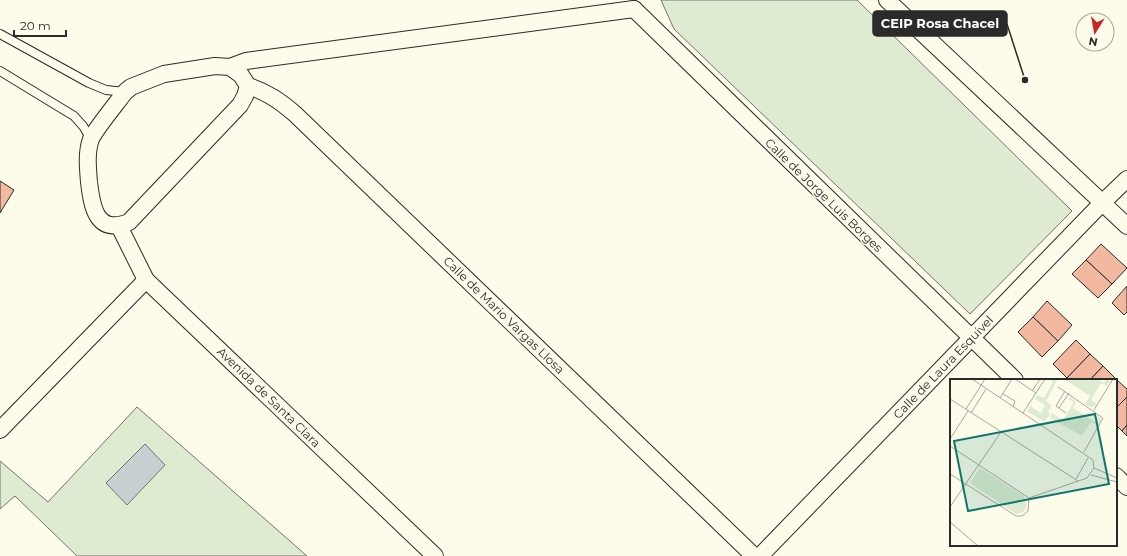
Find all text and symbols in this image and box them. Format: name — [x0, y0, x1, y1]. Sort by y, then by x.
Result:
callout: CEIP Rosa Chacel — [873, 11, 1007, 36]
scale bar — [14, 12, 66, 38]
north arrow — [1075, 12, 1115, 52]
text: CEIP Rosa Chacel — [881, 15, 999, 31]
text: 20 m — [20, 18, 51, 33]
text: N — [1087, 34, 1099, 50]
street label: Calle de Jorge Luis Borges — [762, 135, 886, 255]
street label: Calle de Mario Vargas Llosa — [440, 253, 568, 377]
street label: Calle de Laura Esquivel — [890, 312, 996, 422]
street label: Avenida de Santa Clara — [214, 344, 324, 450]
inset map — [950, 379, 1117, 546]

